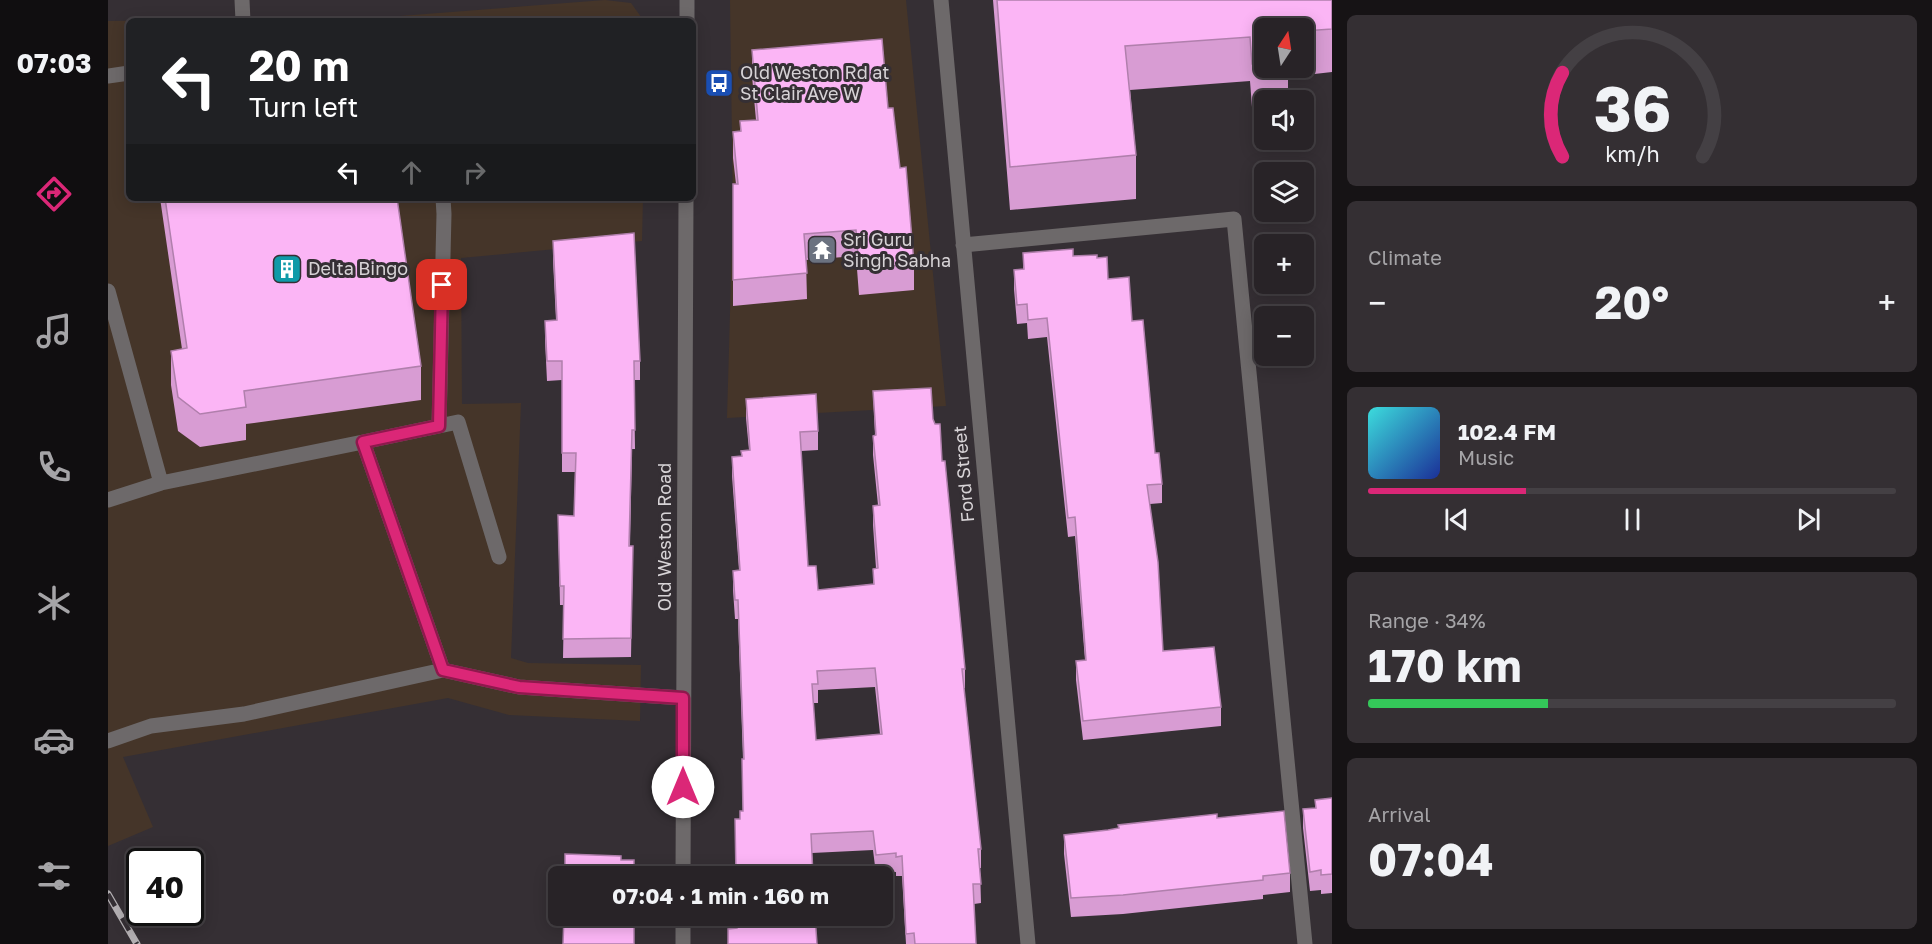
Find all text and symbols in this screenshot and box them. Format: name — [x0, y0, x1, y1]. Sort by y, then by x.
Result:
north arrow — [1254, 18, 1314, 78]
map controls — [1254, 18, 1314, 366]
text: 20 m — [249, 40, 349, 90]
icon: left — [150, 42, 228, 120]
text: 07:03 — [17, 47, 91, 79]
place label: Old Weston Rd at St Clair Ave W — [740, 61, 889, 104]
bus stop icon: Old Weston Rd at St Clair Ave W — [703, 67, 735, 99]
text: 36 — [1593, 71, 1671, 146]
button: sound — [1254, 90, 1314, 150]
text: Turn left — [249, 91, 358, 123]
text: km/h — [1605, 142, 1659, 168]
icon: left — [332, 156, 365, 189]
icon: ahead — [395, 156, 428, 189]
icon: right — [458, 156, 491, 189]
button: layers — [1254, 162, 1314, 222]
icon: directions — [33, 173, 75, 215]
place label: Sri Guru Singh Sabha — [843, 228, 951, 271]
temple icon: Sri Guru Singh Sabha — [806, 234, 838, 266]
button: + — [1254, 234, 1314, 294]
text: Climate — [1368, 245, 1442, 269]
building icon: Delta Bingo — [271, 253, 303, 285]
place label: Delta Bingo — [308, 257, 408, 279]
pin — [416, 259, 467, 310]
icon: arrive — [425, 268, 458, 301]
text: 20° — [1595, 275, 1669, 329]
text: − — [1368, 283, 1386, 322]
text: + — [1878, 283, 1896, 322]
button: − — [1254, 306, 1314, 366]
icon: music — [33, 310, 75, 352]
text: 102.4 FM — [1458, 418, 1556, 445]
street label: Ford Street — [948, 425, 978, 523]
text: Music — [1458, 445, 1514, 469]
icon: phone — [33, 446, 75, 488]
street label: Old Weston Road — [653, 463, 675, 611]
icon: previous — [1440, 503, 1473, 536]
icon: pause — [1616, 503, 1649, 536]
icon: next — [1792, 503, 1825, 536]
icon: climate — [33, 582, 75, 624]
text: Range · 34% — [1368, 608, 1486, 632]
text: 170 km — [1368, 638, 1522, 692]
icon: car — [33, 719, 75, 761]
position arrow — [651, 755, 715, 819]
text: Arrival — [1368, 802, 1431, 826]
text: 07:04 — [1368, 832, 1494, 886]
speed limit sign: 40 — [126, 848, 204, 926]
icon: filters — [33, 855, 75, 897]
text: 07:04 · 1 min · 160 m — [612, 882, 829, 909]

